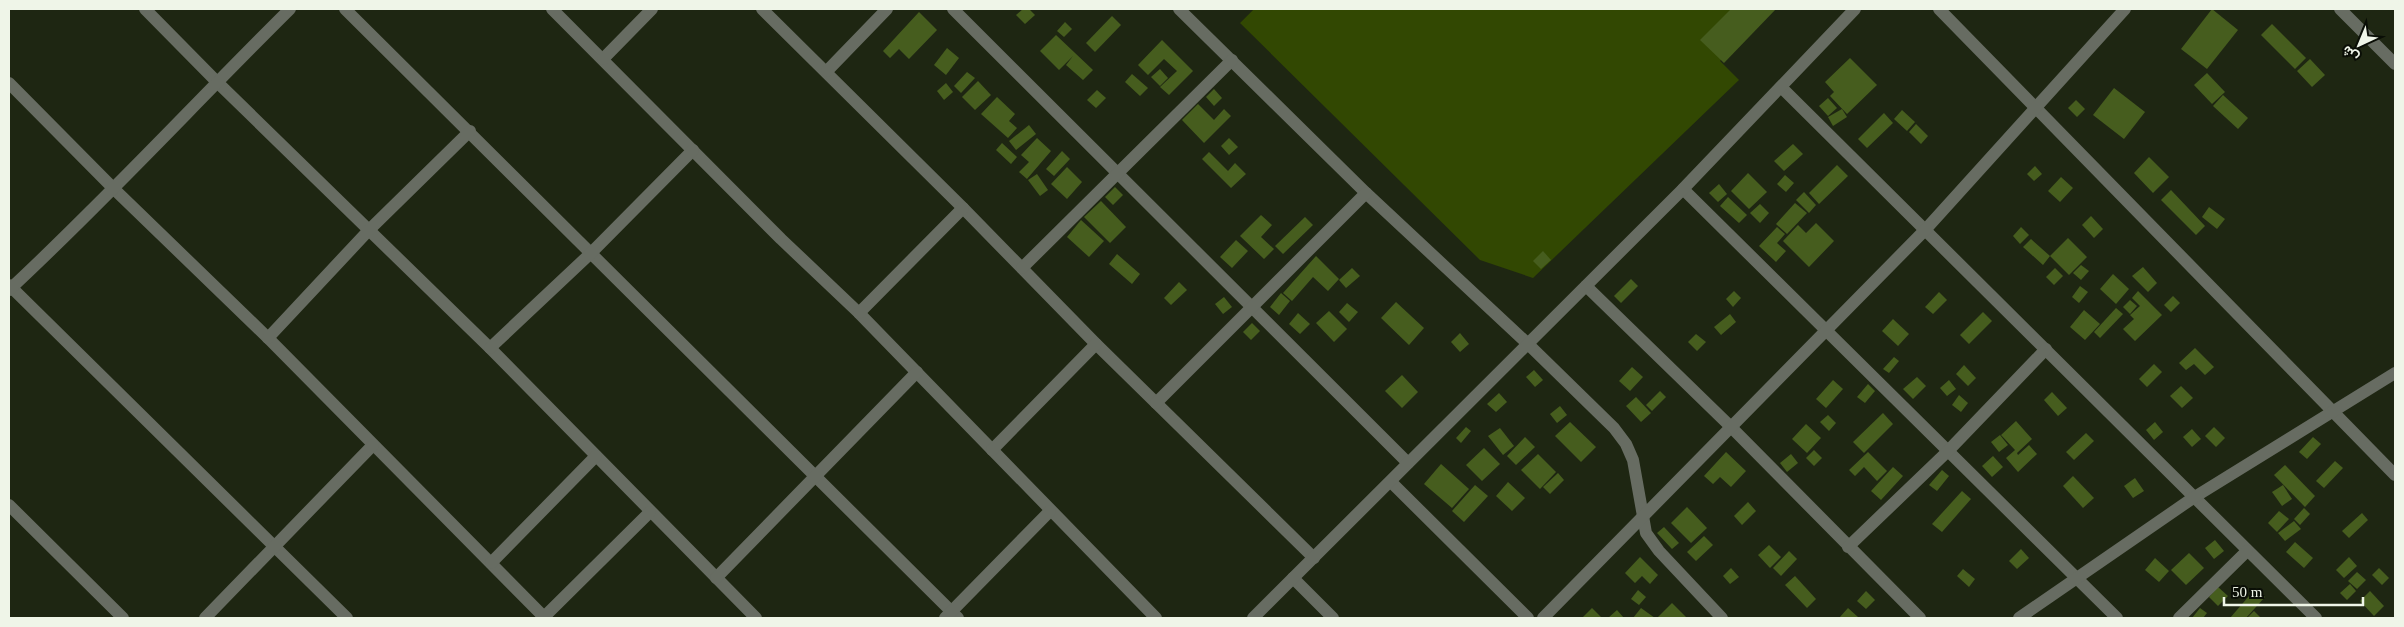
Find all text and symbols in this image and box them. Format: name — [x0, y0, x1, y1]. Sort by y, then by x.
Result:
north arrow — [2334, 20, 2384, 70]
text: ش — [2339, 42, 2362, 65]
scale bar — [2224, 574, 2363, 606]
text: 50 m — [2232, 584, 2263, 600]

